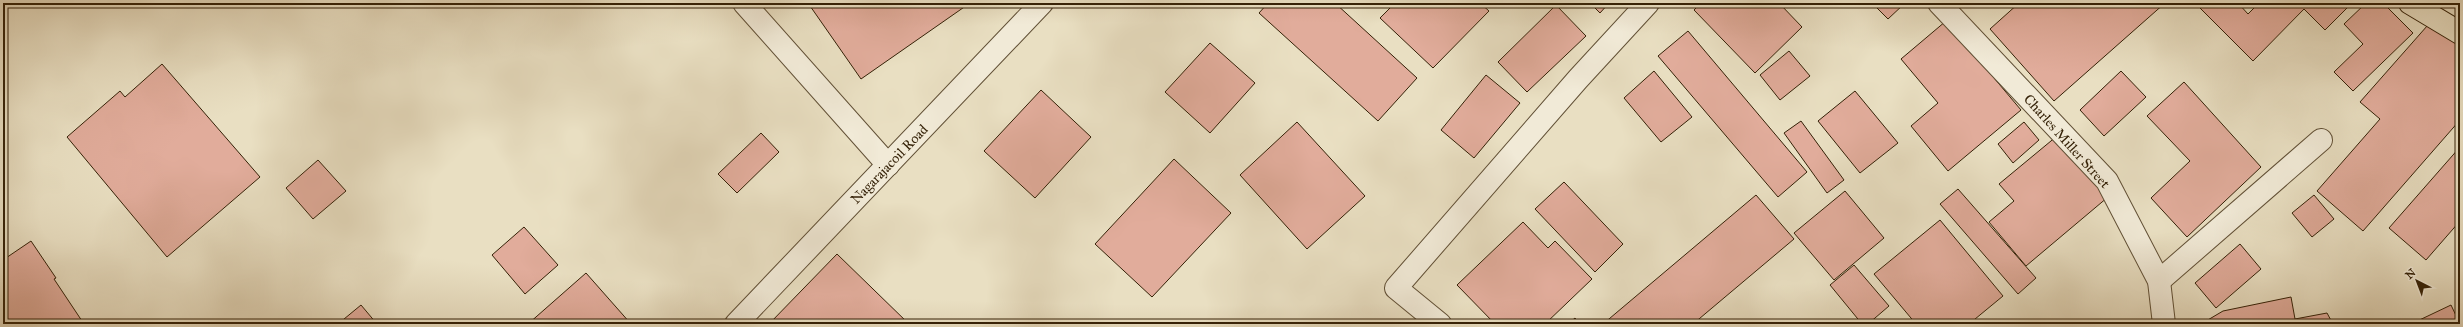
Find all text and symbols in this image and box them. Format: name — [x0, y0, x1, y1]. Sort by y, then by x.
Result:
street label: Charles Miller Street — [2020, 91, 2113, 192]
street label: Nagarajacoil Road — [847, 121, 932, 208]
north arrow — [2397, 261, 2437, 301]
text: N — [2403, 266, 2419, 282]

